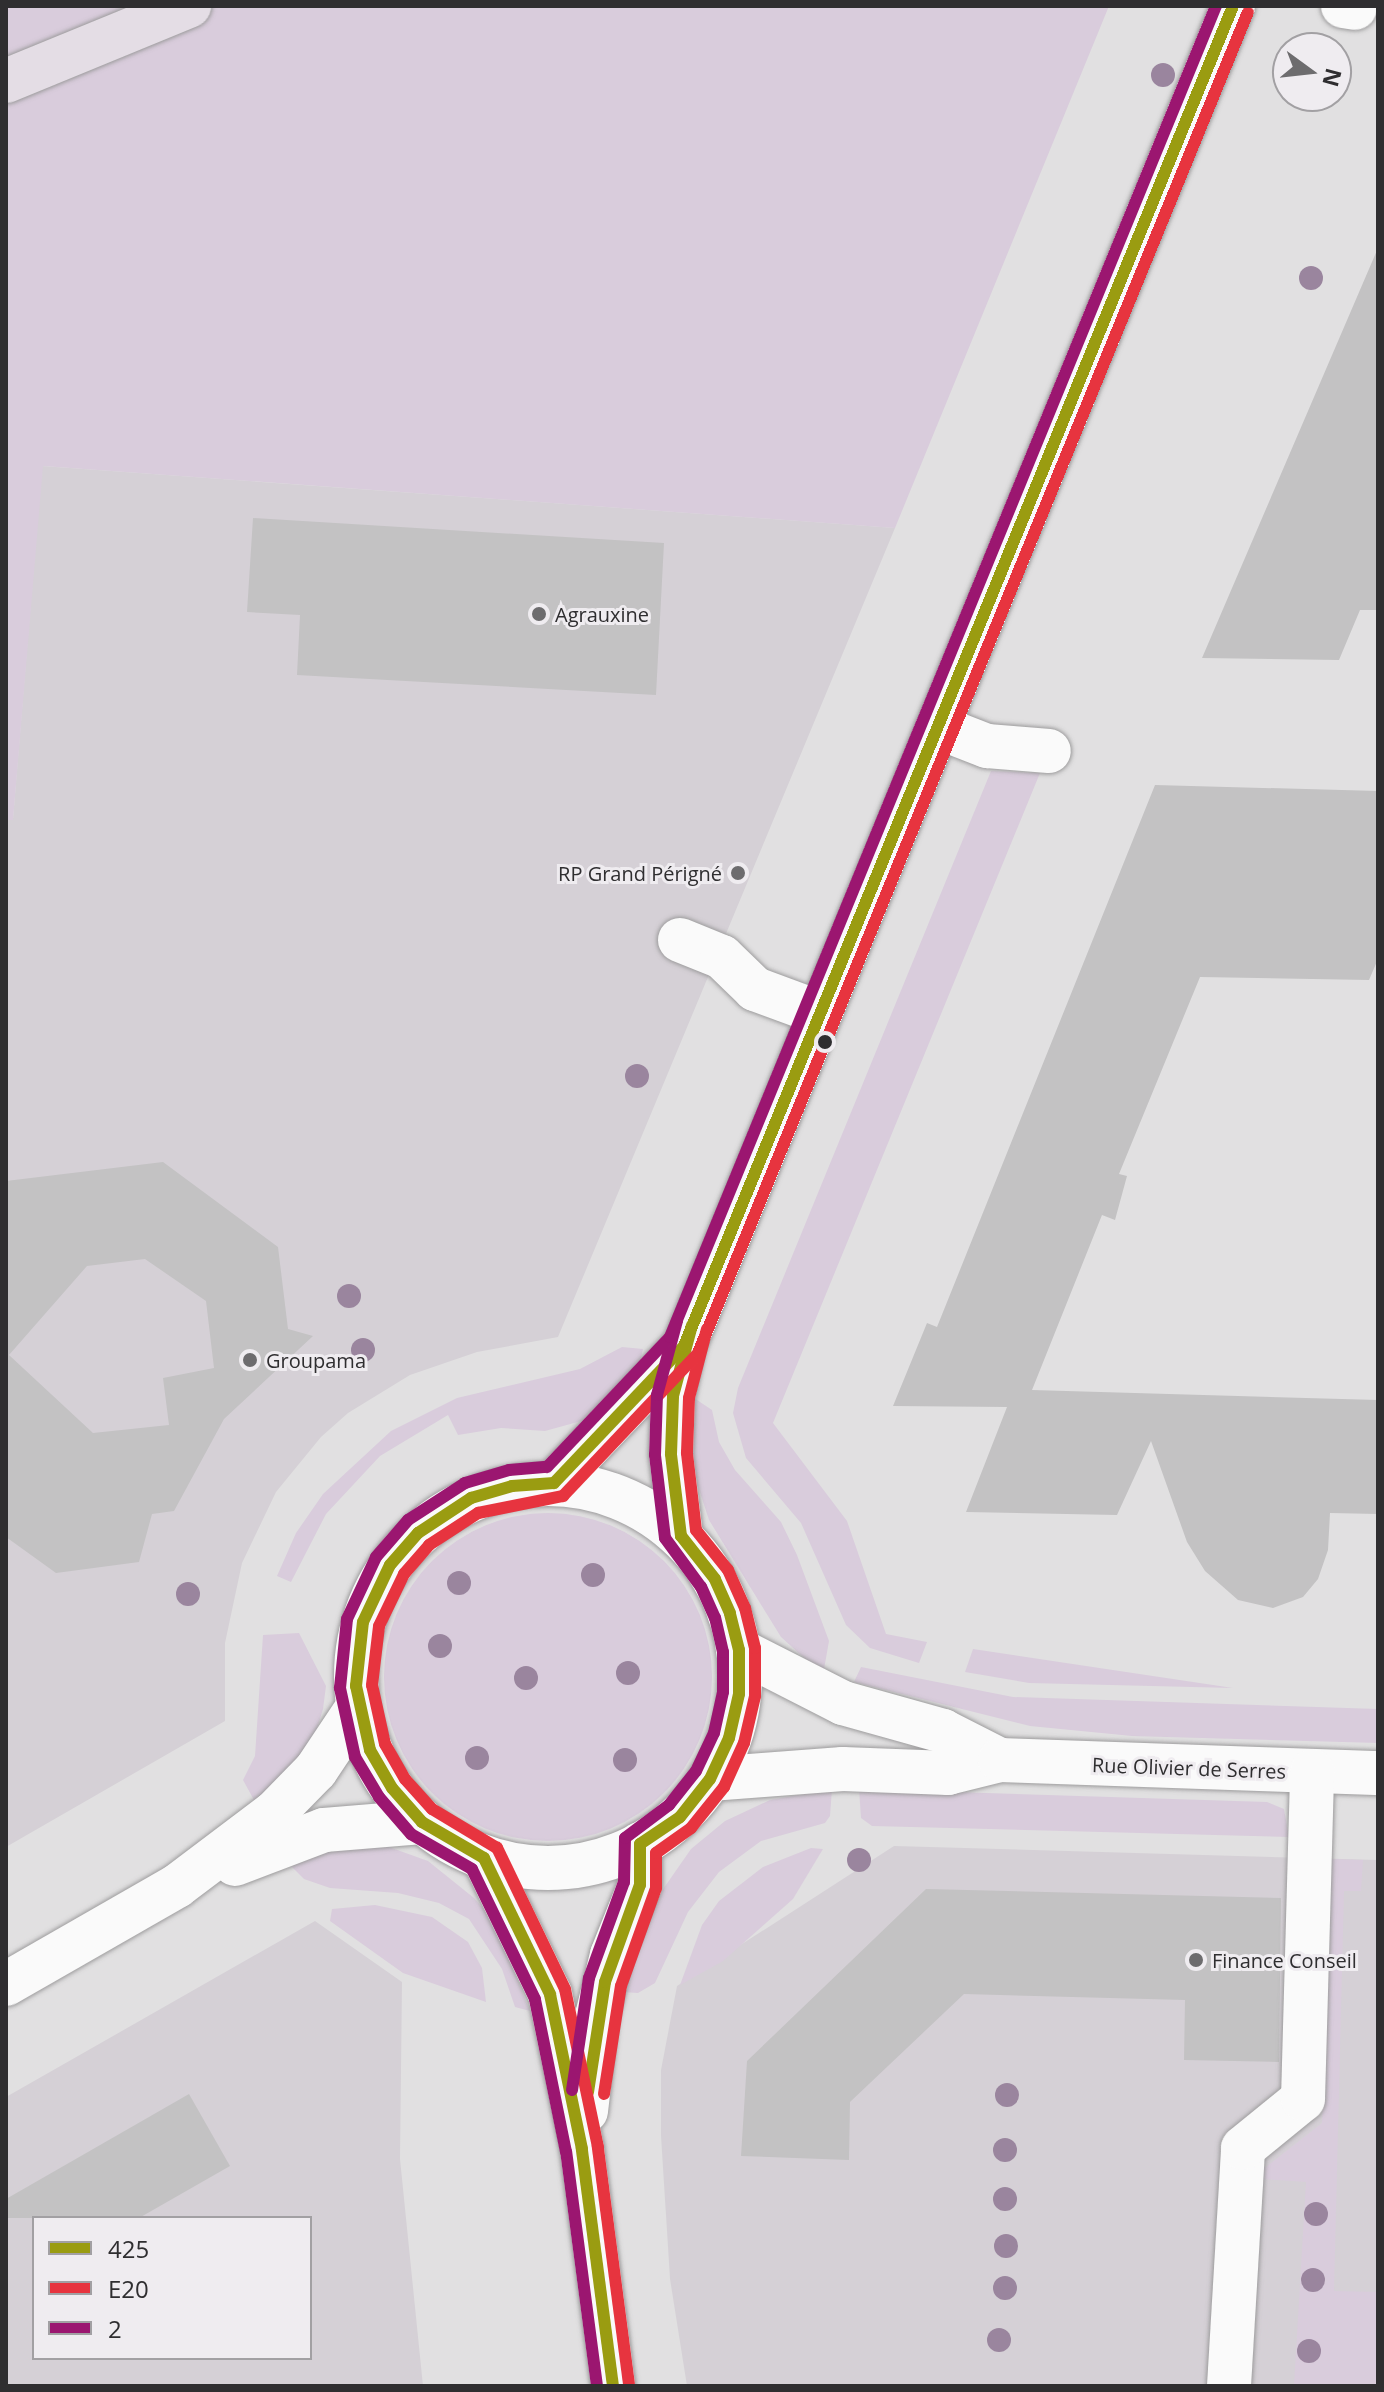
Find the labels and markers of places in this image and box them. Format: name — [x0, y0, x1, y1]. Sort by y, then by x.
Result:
place label: Agrauxine — [555, 602, 649, 626]
marker: Agrauxine — [530, 605, 548, 623]
place label: RP Grand Périgné — [558, 861, 722, 885]
marker: RP Grand Périgné — [729, 864, 747, 882]
unlabelled marker — [817, 1034, 833, 1050]
place label: Groupama — [266, 1348, 366, 1372]
marker: Groupama — [241, 1351, 259, 1369]
place label: Finance Conseil — [1212, 1948, 1357, 1972]
marker: Finance Conseil — [1187, 1951, 1205, 1969]

